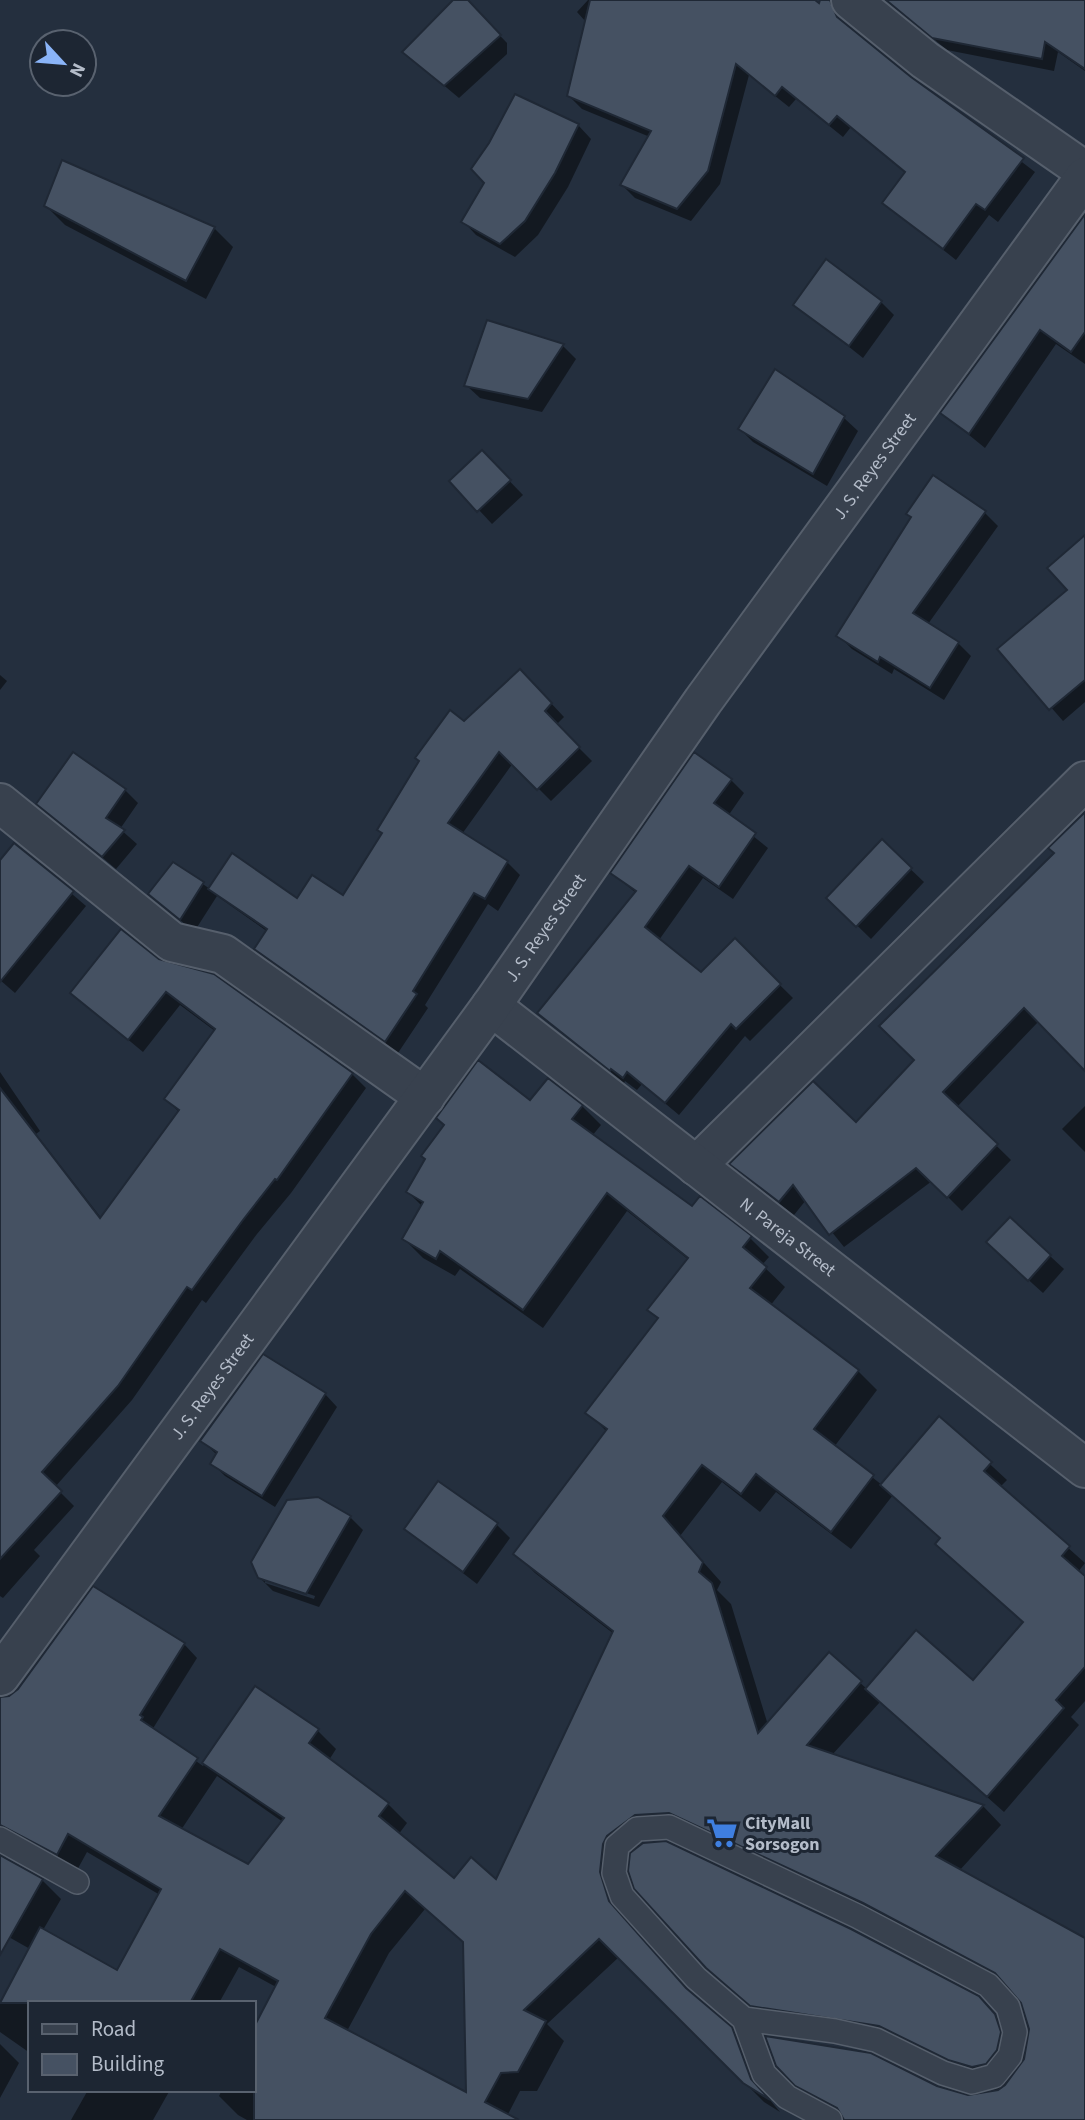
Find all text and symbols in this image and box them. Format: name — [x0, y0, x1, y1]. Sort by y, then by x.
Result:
north arrow — [28, 28, 98, 98]
text: N — [62, 58, 92, 81]
street label: J. S. Reyes Street — [827, 407, 922, 524]
street label: J. S. Reyes Street — [499, 869, 592, 987]
street label: N. Pareja Street — [735, 1192, 841, 1282]
street label: J. S. Reyes Street — [165, 1328, 260, 1445]
place label: CityMall Sorsogon — [745, 1811, 820, 1857]
supermarket icon: CityMall Sorsogon — [705, 1816, 739, 1850]
legend — [28, 2001, 256, 2092]
text: Road — [91, 2014, 136, 2044]
text: Building — [91, 2049, 165, 2079]

